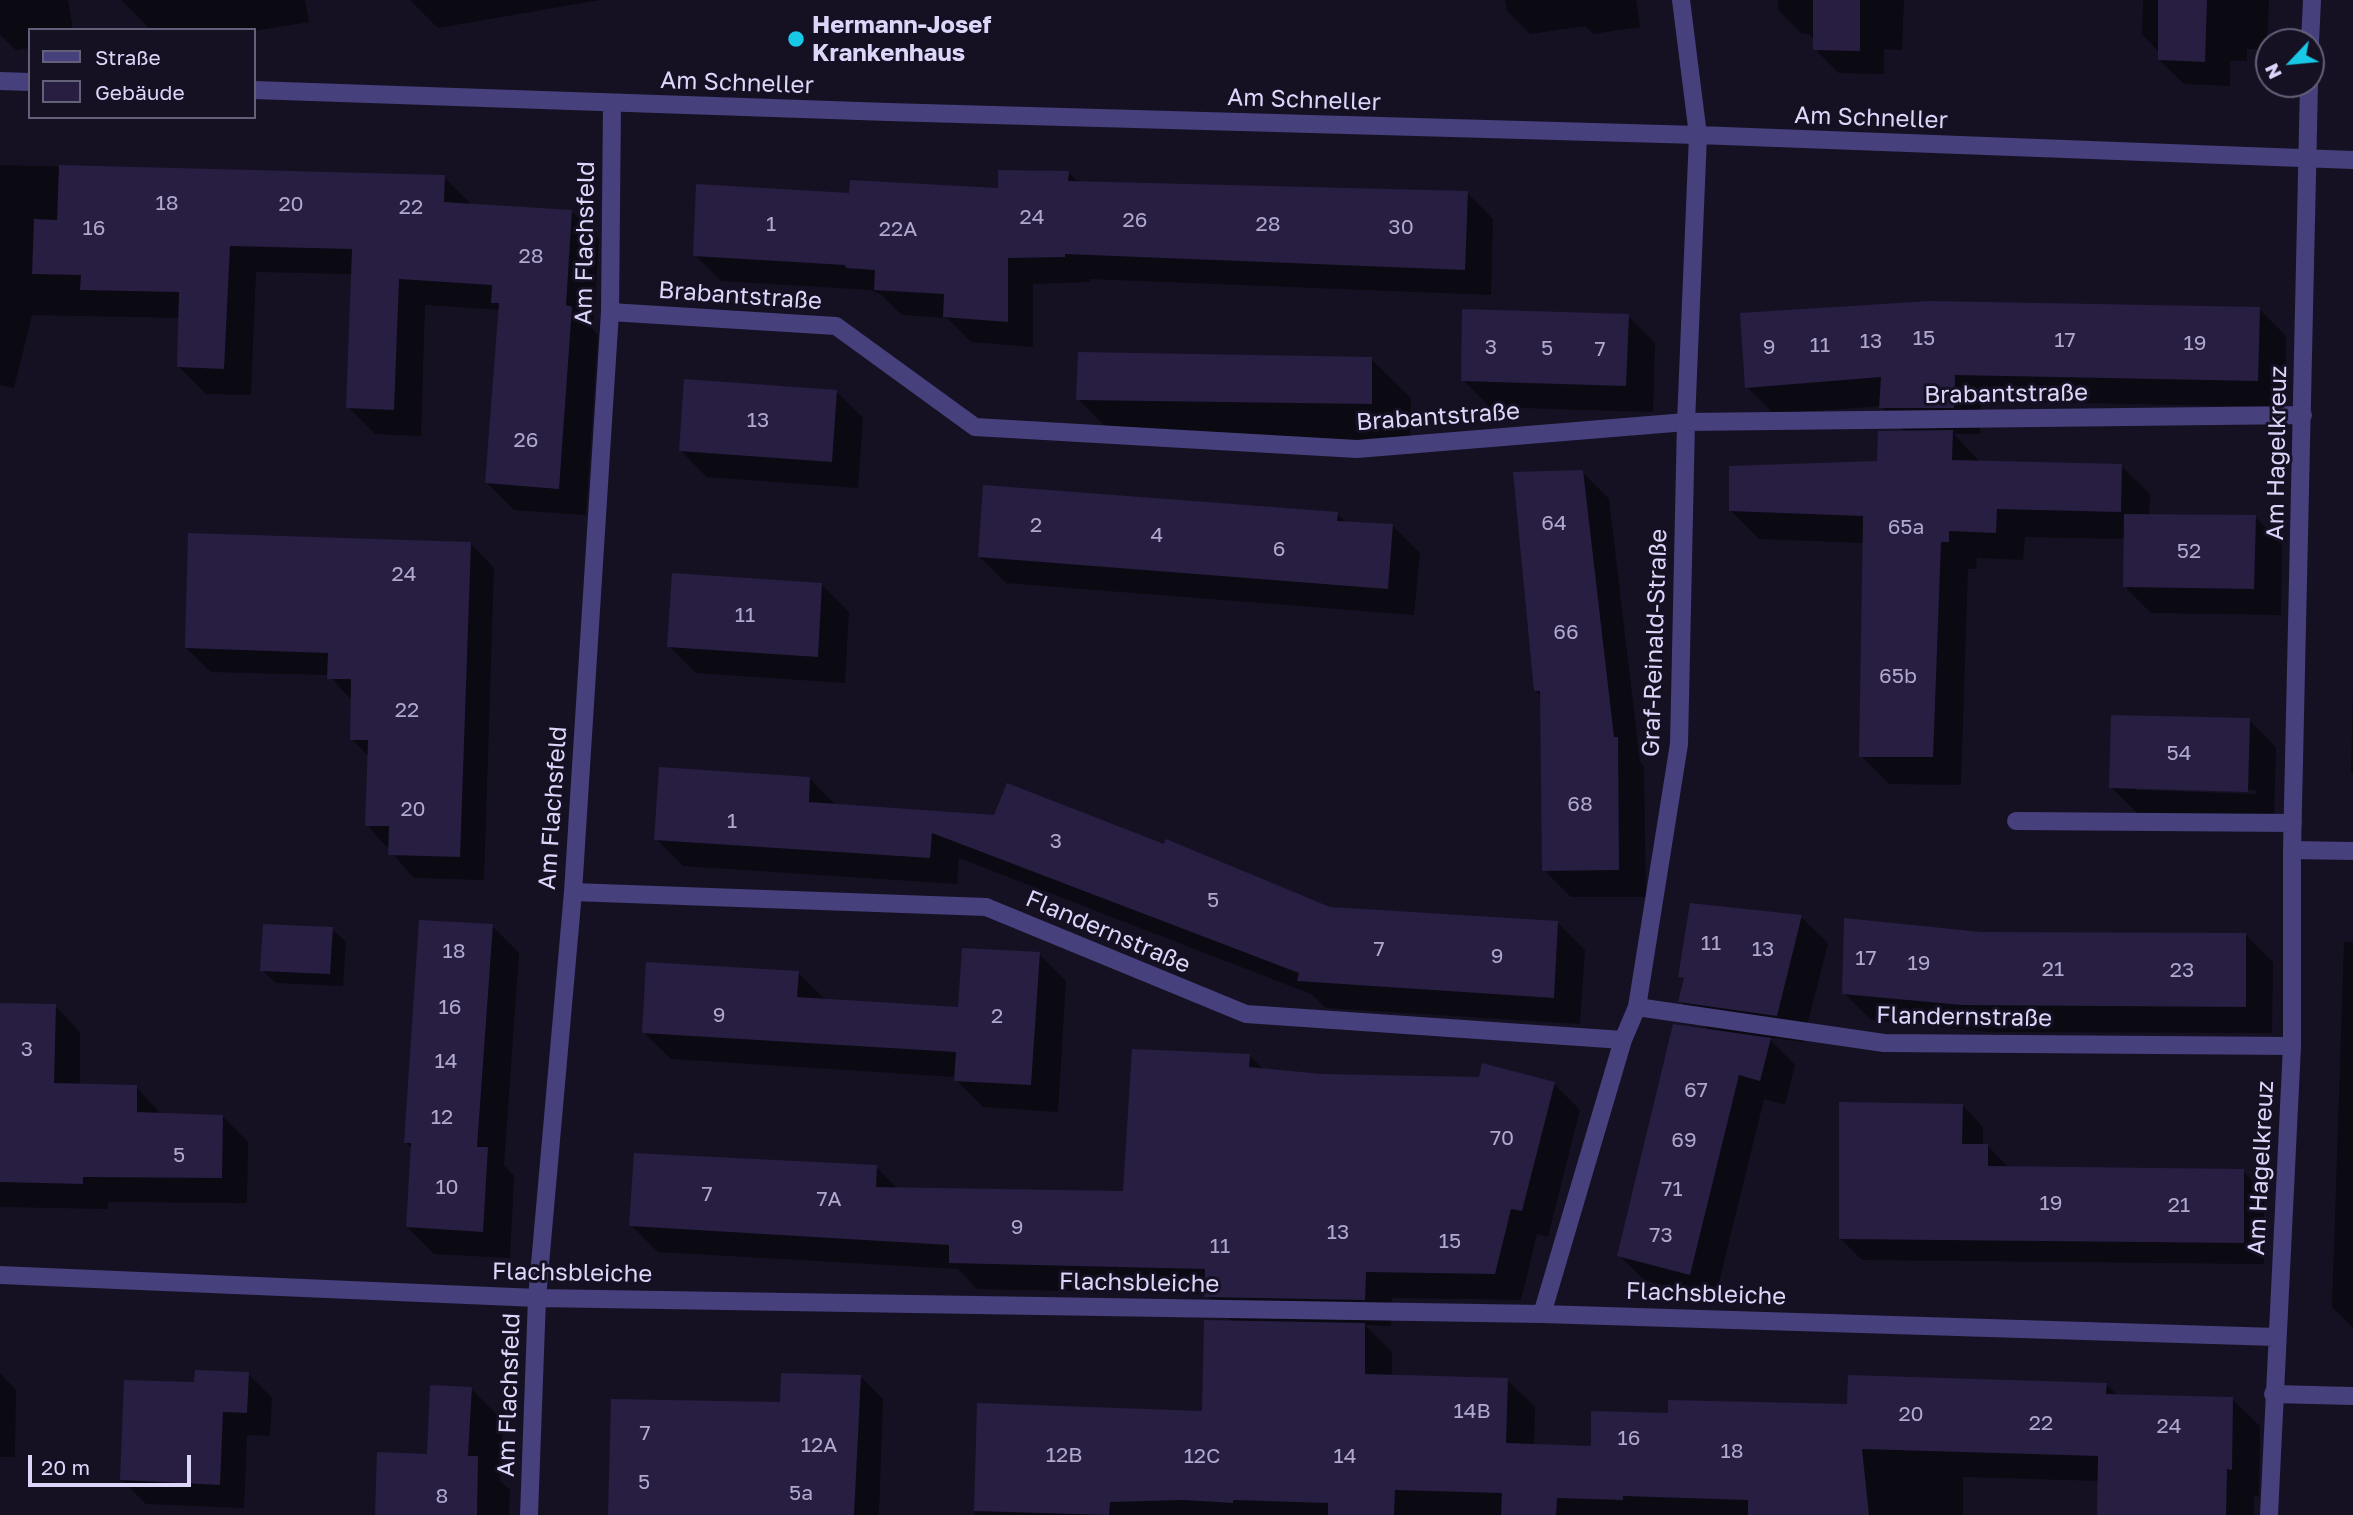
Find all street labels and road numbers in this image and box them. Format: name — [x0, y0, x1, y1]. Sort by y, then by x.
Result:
street label: Am Schneller — [660, 66, 814, 100]
street label: Am Schneller — [1227, 83, 1381, 117]
street label: Am Schneller — [1794, 101, 1948, 135]
street label: Am Flachsfeld — [569, 161, 601, 325]
street label: Brabantstraße — [657, 276, 823, 316]
street label: Am Hagelkreuz — [2261, 365, 2293, 541]
street label: Brabantstraße — [1924, 378, 2088, 410]
street label: Brabantstraße — [1355, 397, 1521, 437]
street label: Graf-Reinald-Straße — [1637, 528, 1673, 758]
street label: Am Flachsfeld — [533, 725, 573, 891]
street label: Flandernstraße — [1021, 884, 1195, 980]
street label: Flandernstraße — [1876, 1001, 2052, 1033]
street label: Am Hagelkreuz — [2242, 1080, 2280, 1256]
street label: Flachsbleiche — [492, 1257, 652, 1289]
street label: Flachsbleiche — [1059, 1267, 1219, 1299]
street label: Flachsbleiche — [1625, 1277, 1787, 1311]
street label: Am Flachsfeld — [492, 1313, 526, 1477]

